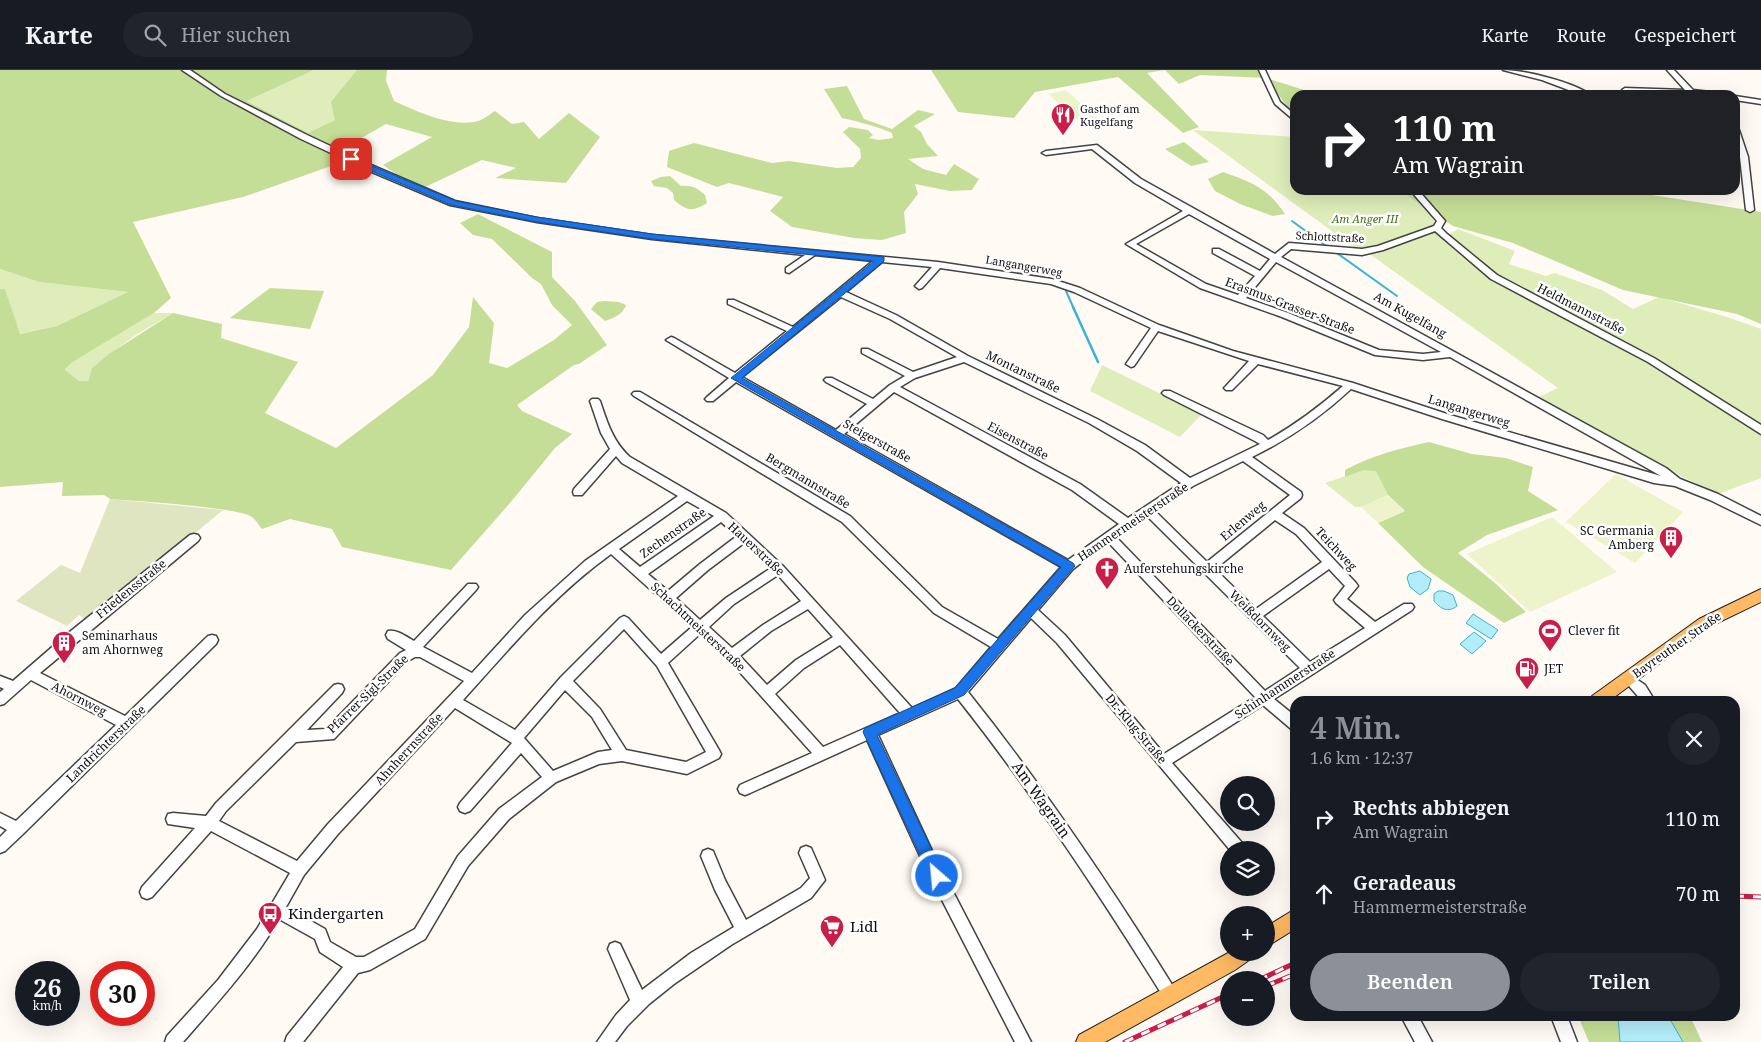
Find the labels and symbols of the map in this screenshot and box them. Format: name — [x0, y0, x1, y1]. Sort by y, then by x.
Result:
place label: Gasthof am Kugelfang — [1080, 101, 1140, 129]
restaurant icon: Gasthof am Kugelfang — [1050, 102, 1076, 136]
pin — [330, 138, 372, 180]
park label: Am Anger III — [1331, 211, 1399, 226]
street label: Schlottstraße — [1295, 227, 1365, 246]
street label: Langangerweg — [985, 251, 1064, 280]
street label: Erasmus-Grasser-Straße — [1223, 273, 1357, 338]
street label: Heldmannstraße — [1534, 279, 1628, 338]
street label: Am Kugelfang — [1371, 288, 1450, 342]
street label: Montanstraße — [983, 346, 1063, 397]
street label: Langangerweg — [1426, 390, 1513, 431]
street label: Steigerstraße — [840, 415, 914, 466]
street label: Eisenstraße — [985, 417, 1052, 464]
street label: Bergmannstraße — [763, 449, 854, 513]
street label: Hammermeisterstraße — [1074, 478, 1191, 565]
street label: Erlenweg — [1216, 496, 1269, 545]
street label: Zechenstraße — [636, 503, 709, 562]
street label: Hauerstraße — [724, 518, 788, 579]
place label: SC Germania Amberg — [1580, 522, 1655, 553]
street label: Teichweg — [1312, 523, 1361, 575]
building icon: SC Germania Amberg — [1658, 525, 1684, 559]
street label: Friedensstraße — [92, 555, 169, 622]
church icon: Auferstehungskirche — [1094, 556, 1120, 590]
place label: Auferstehungskirche — [1124, 560, 1244, 577]
street label: Schachtmeisterstraße — [647, 578, 749, 675]
street label: Weißdornweg — [1226, 586, 1295, 656]
street label: Dollackerstraße — [1163, 592, 1238, 669]
street label: Bayreuther Straße — [1629, 608, 1725, 682]
sports icon: Clever fit — [1537, 618, 1563, 652]
place label: Clever fit — [1568, 622, 1620, 639]
place label: Seminarhaus am Ahornweg — [82, 627, 163, 658]
building icon: Seminarhaus am Ahornweg — [51, 630, 77, 664]
street label: Schinhammerstraße — [1231, 645, 1338, 723]
street label: Pfarrer-Sigl-Straße — [323, 650, 412, 737]
fuel station icon: JET — [1514, 656, 1540, 690]
place label: JET — [1543, 660, 1564, 677]
street label: Ahornweg — [49, 677, 110, 720]
street label: Dr.-Klug-Straße — [1102, 690, 1171, 767]
street label: Landrichterstraße — [62, 701, 149, 786]
street label: Ahnherrnstraße — [371, 709, 447, 788]
street label: Am Wagrain — [1008, 757, 1076, 842]
position arrow — [910, 849, 962, 901]
bus stop icon: Kindergarten — [257, 901, 283, 935]
place label: Kindergarten — [288, 903, 384, 923]
supermarket icon: Lidl — [819, 914, 845, 948]
place label: Lidl — [850, 916, 878, 936]
speed limit sign: 30 — [90, 961, 155, 1026]

